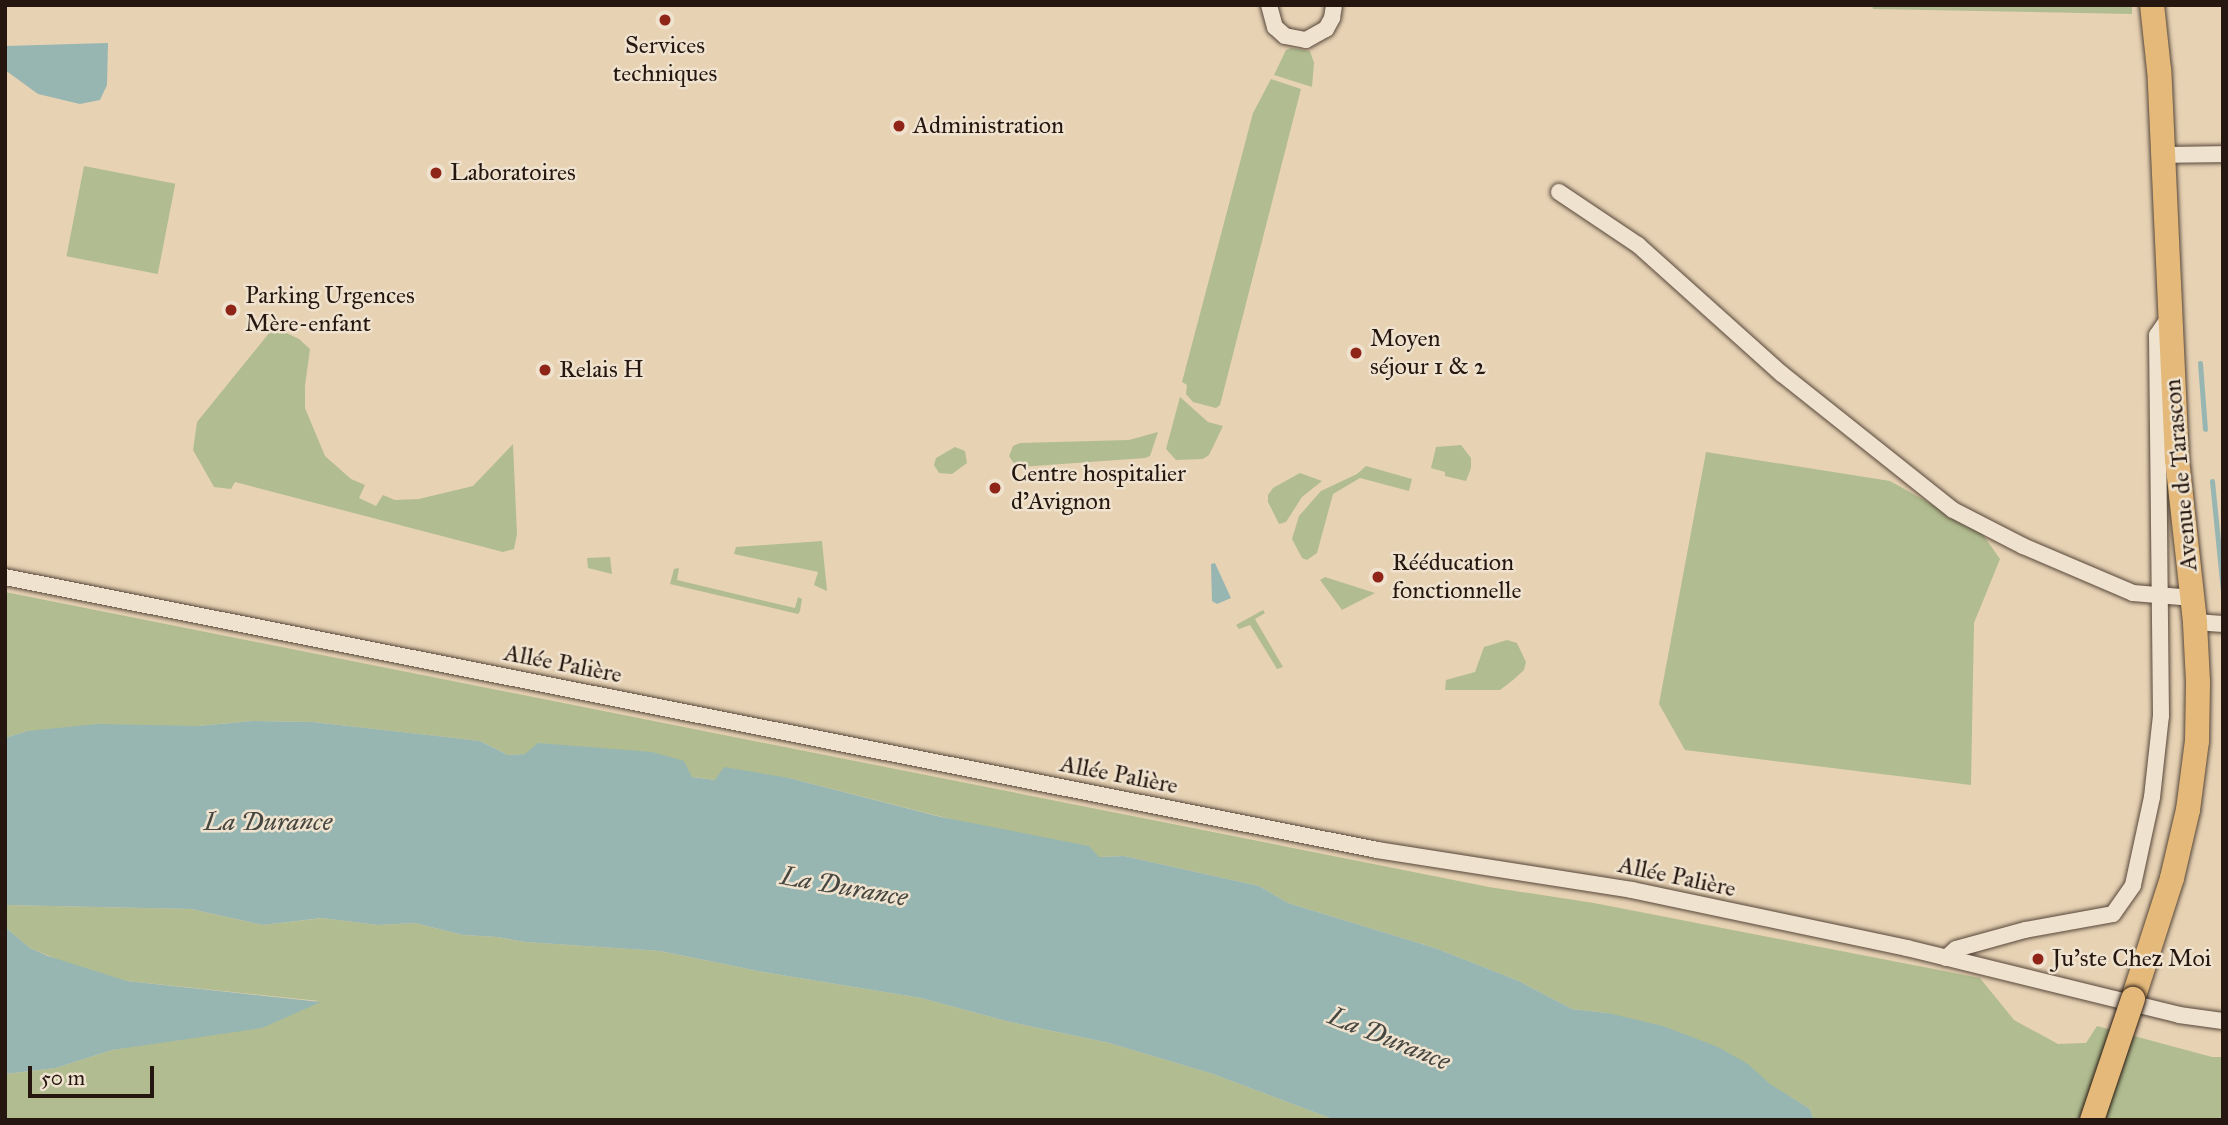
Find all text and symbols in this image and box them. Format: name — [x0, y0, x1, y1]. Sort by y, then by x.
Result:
marker: Services techniques — [657, 12, 673, 28]
place label: Services techniques — [613, 32, 717, 88]
place label: Administration — [913, 112, 1064, 140]
marker: Administration — [891, 118, 907, 134]
place label: Laboratoires — [450, 159, 576, 187]
marker: Laboratoires — [428, 165, 444, 181]
place label: Parking Urgences Mère-enfant — [245, 282, 415, 338]
marker: Parking Urgences Mère-enfant — [223, 302, 239, 318]
place label: Moyen séjour 1 & 2 — [1370, 325, 1486, 381]
marker: Moyen séjour 1 & 2 — [1348, 345, 1364, 361]
place label: Relais H — [559, 356, 644, 384]
marker: Relais H — [537, 362, 553, 378]
street label: Avenue de Tarascon — [2158, 378, 2204, 572]
place label: Centre hospitalier d'Avignon — [1011, 460, 1186, 516]
marker: Centre hospitalier d'Avignon — [985, 478, 1005, 498]
place label: Rééducation fonctionnelle — [1392, 549, 1521, 605]
marker: Rééducation fonctionnelle — [1370, 569, 1386, 585]
street label: Allée Palière — [502, 638, 624, 690]
street label: Allée Palière — [1058, 749, 1180, 801]
water label: La Durance — [204, 806, 332, 838]
street label: Allée Palière — [1616, 850, 1738, 904]
water label: La Durance — [778, 860, 910, 914]
place label: Ju'ste Chez Moi — [2052, 945, 2211, 973]
marker: Ju'ste Chez Moi — [2030, 951, 2046, 967]
water label: La Durance — [1324, 1000, 1454, 1078]
scale bar — [32, 1052, 158, 1096]
text: 50 m — [41, 1065, 85, 1091]

